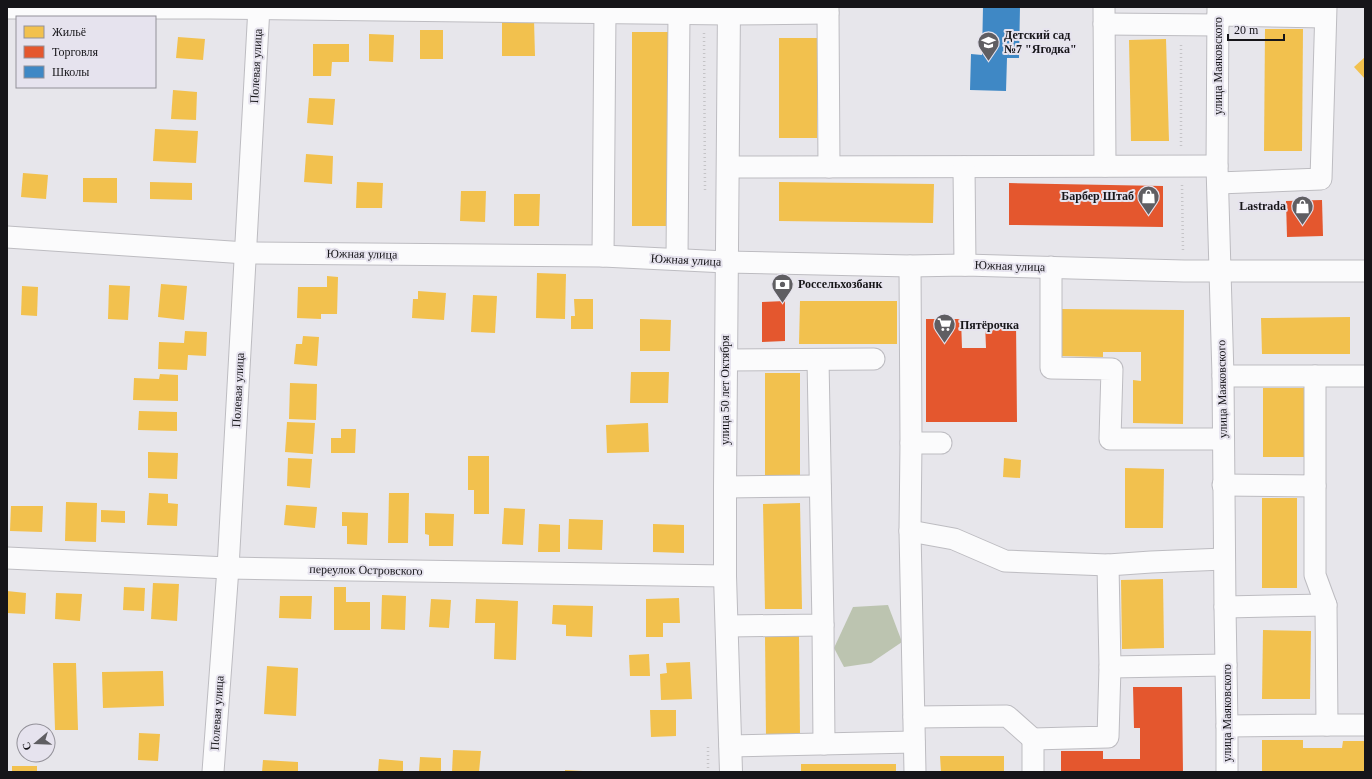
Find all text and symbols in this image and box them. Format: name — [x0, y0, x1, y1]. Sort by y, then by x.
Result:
legend — [16, 16, 156, 88]
scale bar — [1228, 16, 1284, 42]
street label: улица Маяковского — [1211, 17, 1225, 115]
text: 20 m — [1234, 23, 1259, 37]
text: Жильё — [52, 25, 86, 39]
street label: Полевая улица — [247, 28, 265, 104]
place label: Детский сад №7 "Ягодка" — [1004, 28, 1077, 56]
school or university icon: Детский сад №7 "Ягодка" — [976, 29, 1002, 62]
text: Торговля — [52, 45, 99, 59]
text: Школы — [52, 65, 89, 79]
shop icon: Барбер Штаб — [1136, 183, 1162, 216]
place label: Барбер Штаб — [1061, 189, 1134, 203]
shop icon: Lastrada — [1289, 193, 1315, 226]
place label: Lastrada — [1239, 199, 1286, 213]
street label: Южная улица — [327, 246, 398, 262]
street label: Южная улица — [650, 251, 722, 269]
street label: Южная улица — [974, 258, 1046, 274]
bank icon: Россельхозбанк — [769, 271, 795, 304]
place label: Россельхозбанк — [798, 277, 883, 291]
supermarket icon: Пятёрочка — [932, 312, 958, 345]
place label: Пятёрочка — [960, 318, 1019, 332]
street label: улица 50 лет Октября — [718, 335, 732, 445]
street label: улица Маяковского — [1214, 340, 1230, 438]
street label: Полевая улица — [229, 352, 247, 428]
street label: переулок Островского — [309, 562, 423, 578]
street label: улица Маяковского — [1220, 664, 1234, 762]
street label: Полевая улица — [207, 675, 227, 751]
north arrow — [16, 723, 56, 763]
text: С — [20, 740, 34, 752]

